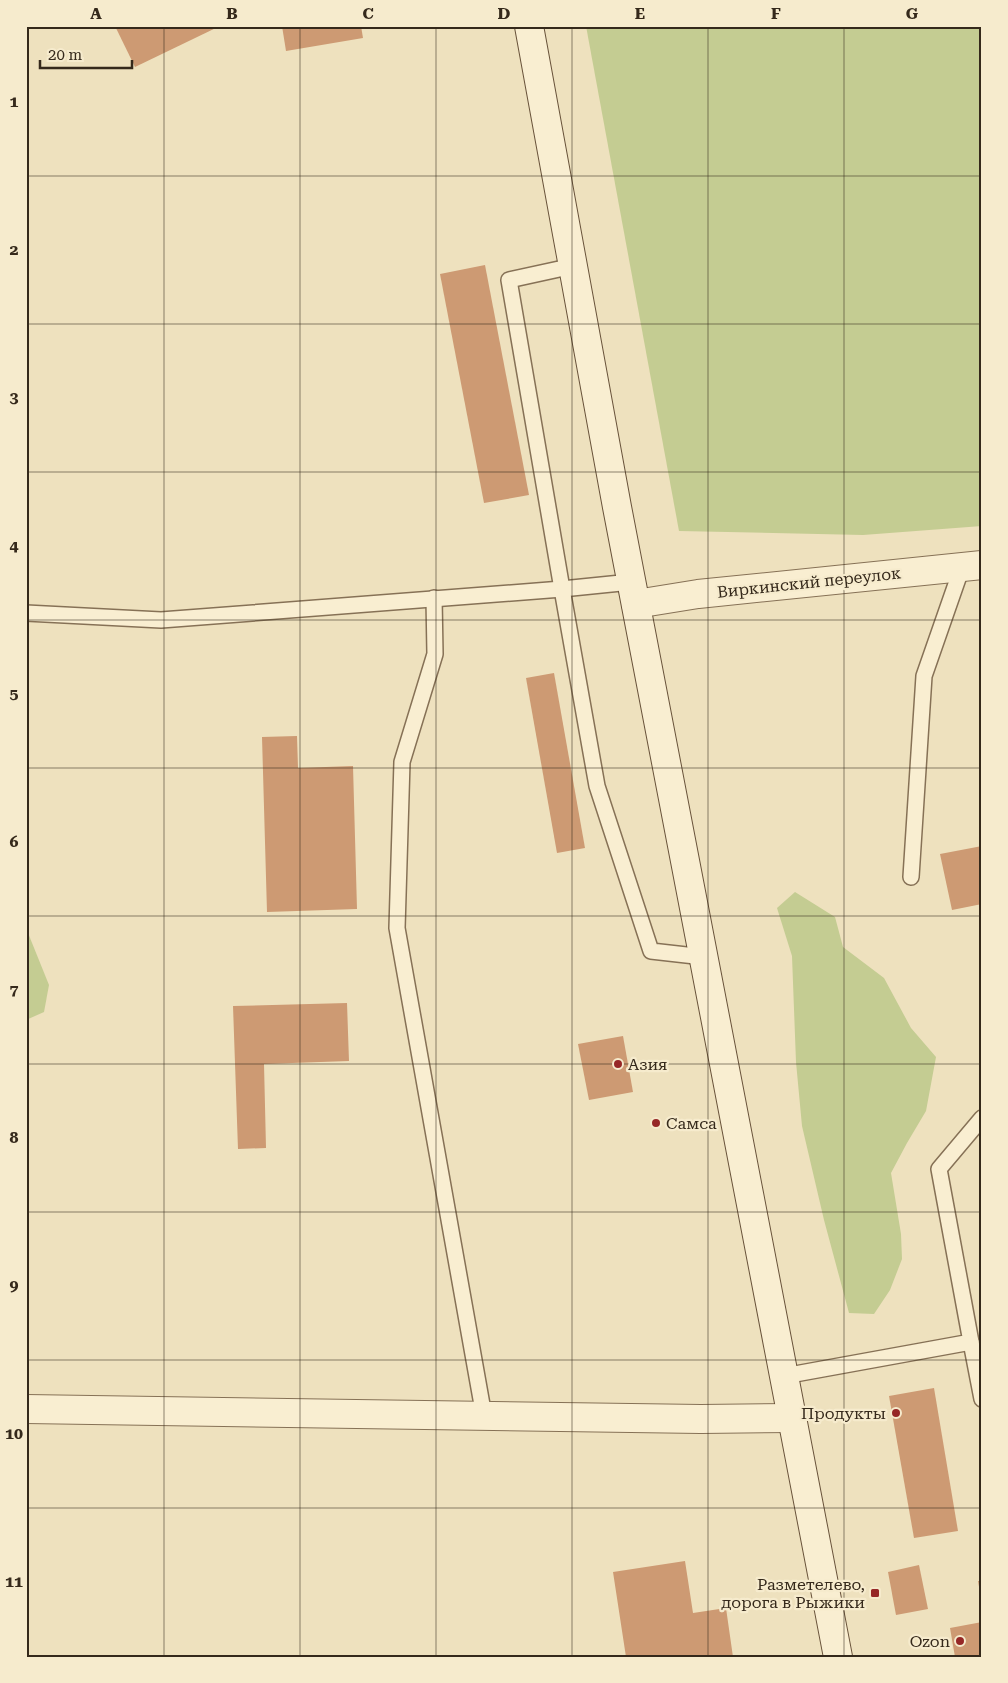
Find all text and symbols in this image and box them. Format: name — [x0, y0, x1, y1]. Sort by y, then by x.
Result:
text: A — [90, 4, 102, 23]
text: B — [226, 4, 238, 23]
text: C — [362, 4, 374, 23]
text: D — [498, 4, 511, 23]
text: E — [635, 4, 645, 23]
text: F — [771, 4, 781, 23]
text: G — [906, 4, 919, 23]
scale bar — [40, 38, 132, 70]
text: 20 m — [48, 46, 83, 64]
text: 1 — [10, 92, 19, 111]
text: 2 — [10, 240, 19, 259]
text: 3 — [10, 388, 19, 407]
text: 4 — [10, 536, 19, 555]
street label: Виркинский переулок — [716, 563, 902, 602]
text: 5 — [10, 684, 19, 703]
text: 6 — [10, 832, 19, 851]
text: 7 — [10, 980, 19, 999]
place label: Азия — [628, 1055, 667, 1074]
marker: Азия — [612, 1058, 624, 1070]
place label: Самса — [666, 1114, 717, 1133]
marker: Самса — [650, 1117, 662, 1129]
text: 8 — [10, 1128, 19, 1147]
text: 9 — [10, 1276, 19, 1295]
place label: Продукты — [801, 1404, 886, 1423]
marker: Продукты — [890, 1407, 902, 1419]
text: 10 — [5, 1424, 23, 1443]
text: 11 — [5, 1572, 23, 1591]
place label: Разметелево, дорога в Рыжики — [721, 1575, 865, 1612]
marker: Разметелево, дорога в Рыжики — [869, 1587, 881, 1599]
place label: Ozon — [910, 1632, 950, 1651]
marker: Ozon — [954, 1635, 966, 1647]

